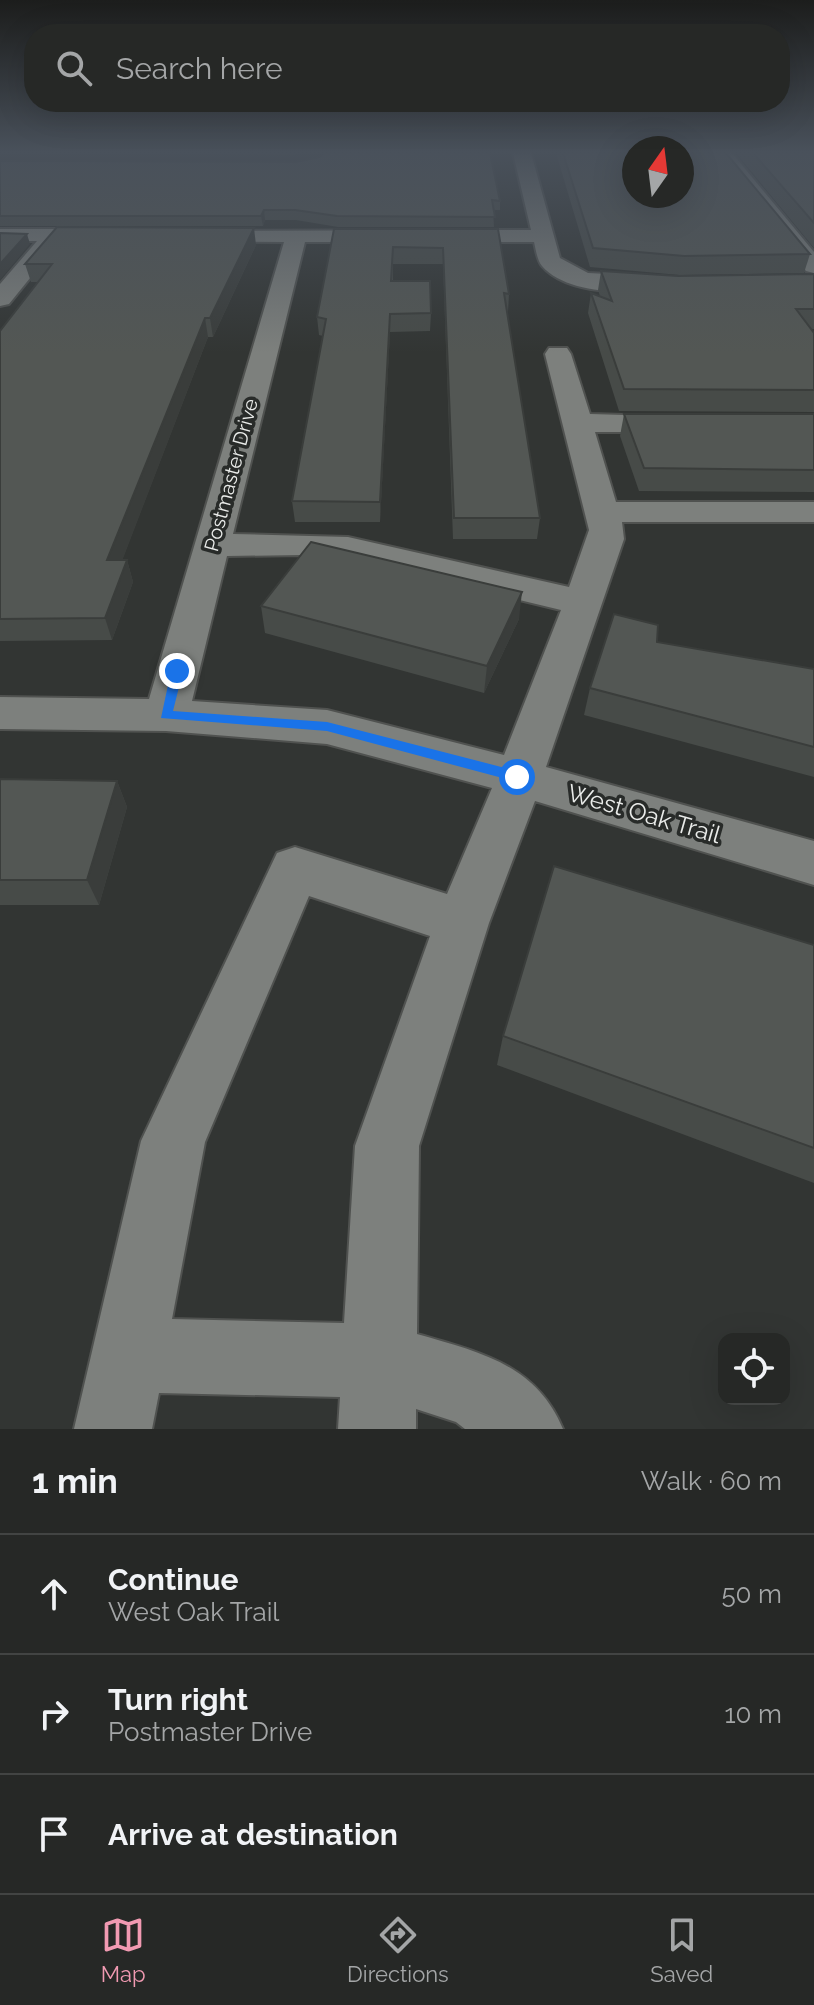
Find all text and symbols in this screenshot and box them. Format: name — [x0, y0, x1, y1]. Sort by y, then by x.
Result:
search box — [24, 24, 790, 112]
icon: search — [52, 46, 96, 90]
text: Search here — [116, 51, 283, 86]
north arrow — [622, 136, 694, 208]
street label: Postmaster Drive — [199, 396, 263, 554]
route end — [159, 653, 195, 689]
route start — [499, 759, 535, 795]
street label: West Oak Trail — [564, 778, 725, 849]
map controls — [718, 1333, 790, 1405]
button: locate — [718, 1333, 790, 1405]
text: 1 min — [32, 1461, 118, 1501]
text: Walk · 60 m — [641, 1466, 782, 1496]
text: Continue — [108, 1562, 239, 1597]
icon: ahead — [32, 1572, 76, 1616]
text: 50 m — [721, 1579, 782, 1609]
text: West Oak Trail — [108, 1597, 279, 1627]
text: Turn right — [108, 1682, 248, 1717]
icon: right — [32, 1692, 76, 1736]
text: 10 m — [724, 1699, 782, 1729]
text: Postmaster Drive — [108, 1717, 312, 1747]
icon: arrive — [32, 1812, 76, 1856]
text: Arrive at destination — [108, 1817, 398, 1852]
tab: Map — [101, 1913, 146, 1987]
tab: Directions — [347, 1913, 449, 1987]
tab: Saved — [650, 1913, 713, 1987]

